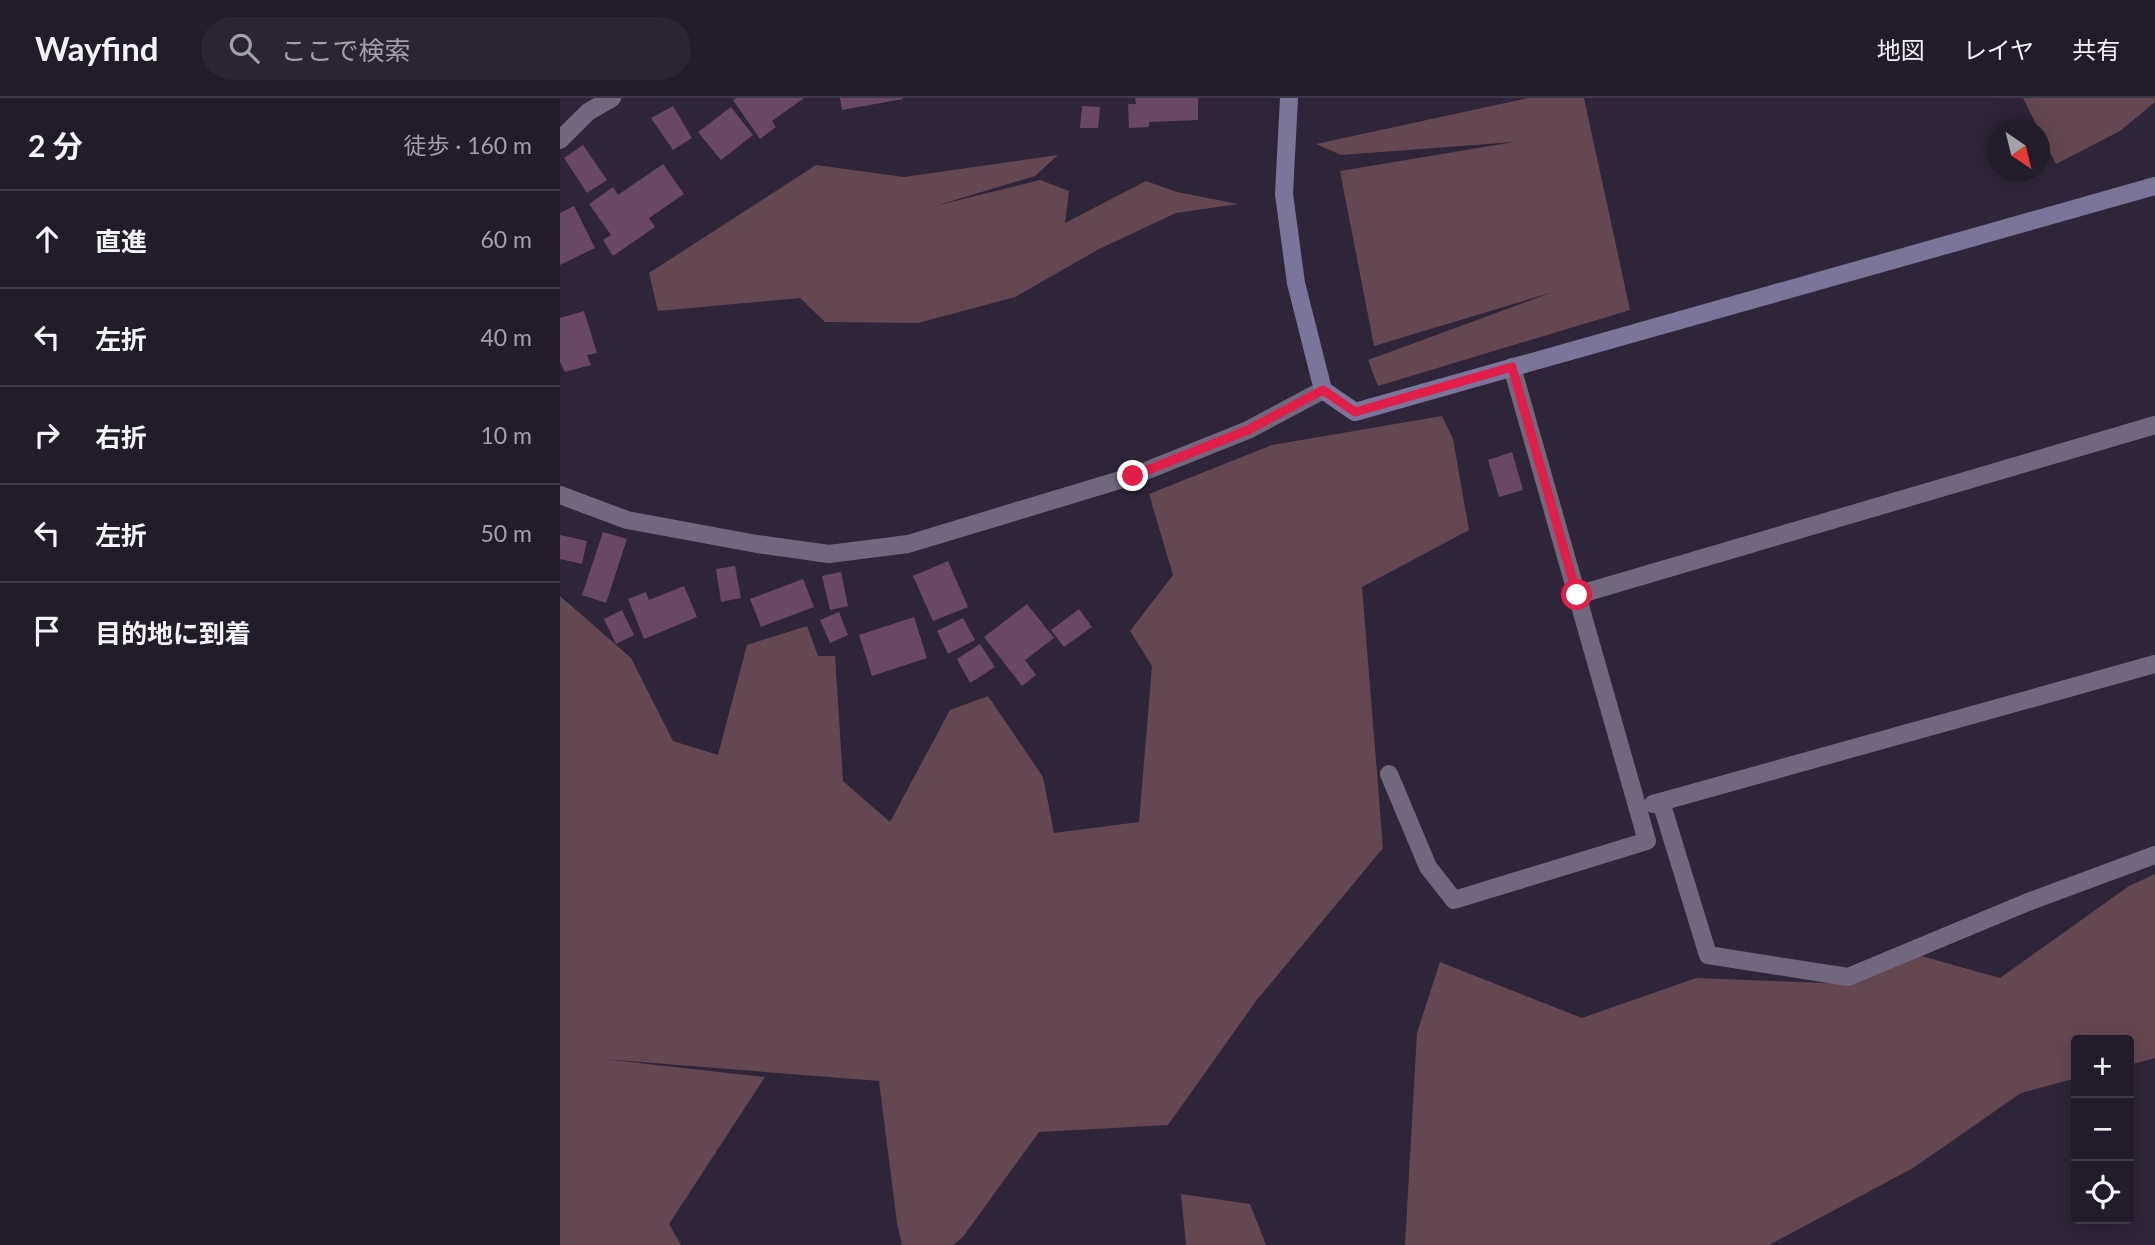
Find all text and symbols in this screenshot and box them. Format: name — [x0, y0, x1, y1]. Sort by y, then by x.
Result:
search box — [201, 17, 691, 80]
text: Wayfind — [35, 28, 159, 68]
icon: search — [225, 29, 263, 67]
text: ここで検索 — [281, 34, 411, 66]
text: 地図 — [1877, 35, 1925, 64]
text: レイヤ — [1963, 35, 2034, 64]
text: 共有 — [2072, 35, 2120, 64]
north arrow — [1987, 119, 2050, 182]
text: 2 分 — [28, 127, 83, 163]
text: 徒歩 · 160 m — [403, 131, 532, 159]
icon: ahead — [28, 220, 66, 258]
text: 直進 — [95, 225, 147, 257]
text: 60 m — [481, 225, 532, 253]
icon: left — [28, 318, 66, 356]
text: 左折 — [95, 323, 147, 355]
text: 40 m — [481, 323, 532, 351]
icon: right — [28, 416, 66, 454]
text: 右折 — [95, 421, 147, 453]
text: 10 m — [481, 421, 532, 449]
route end — [1117, 460, 1148, 491]
icon: left — [28, 514, 66, 552]
text: 左折 — [95, 519, 147, 551]
text: 50 m — [481, 519, 532, 547]
route start — [1561, 579, 1592, 610]
icon: arrive — [28, 612, 66, 650]
text: 目的地に到着 — [95, 617, 251, 649]
map controls — [2071, 1035, 2134, 1224]
button: + — [2071, 1035, 2134, 1098]
button: − — [2071, 1098, 2134, 1161]
button: locate — [2071, 1161, 2134, 1224]

